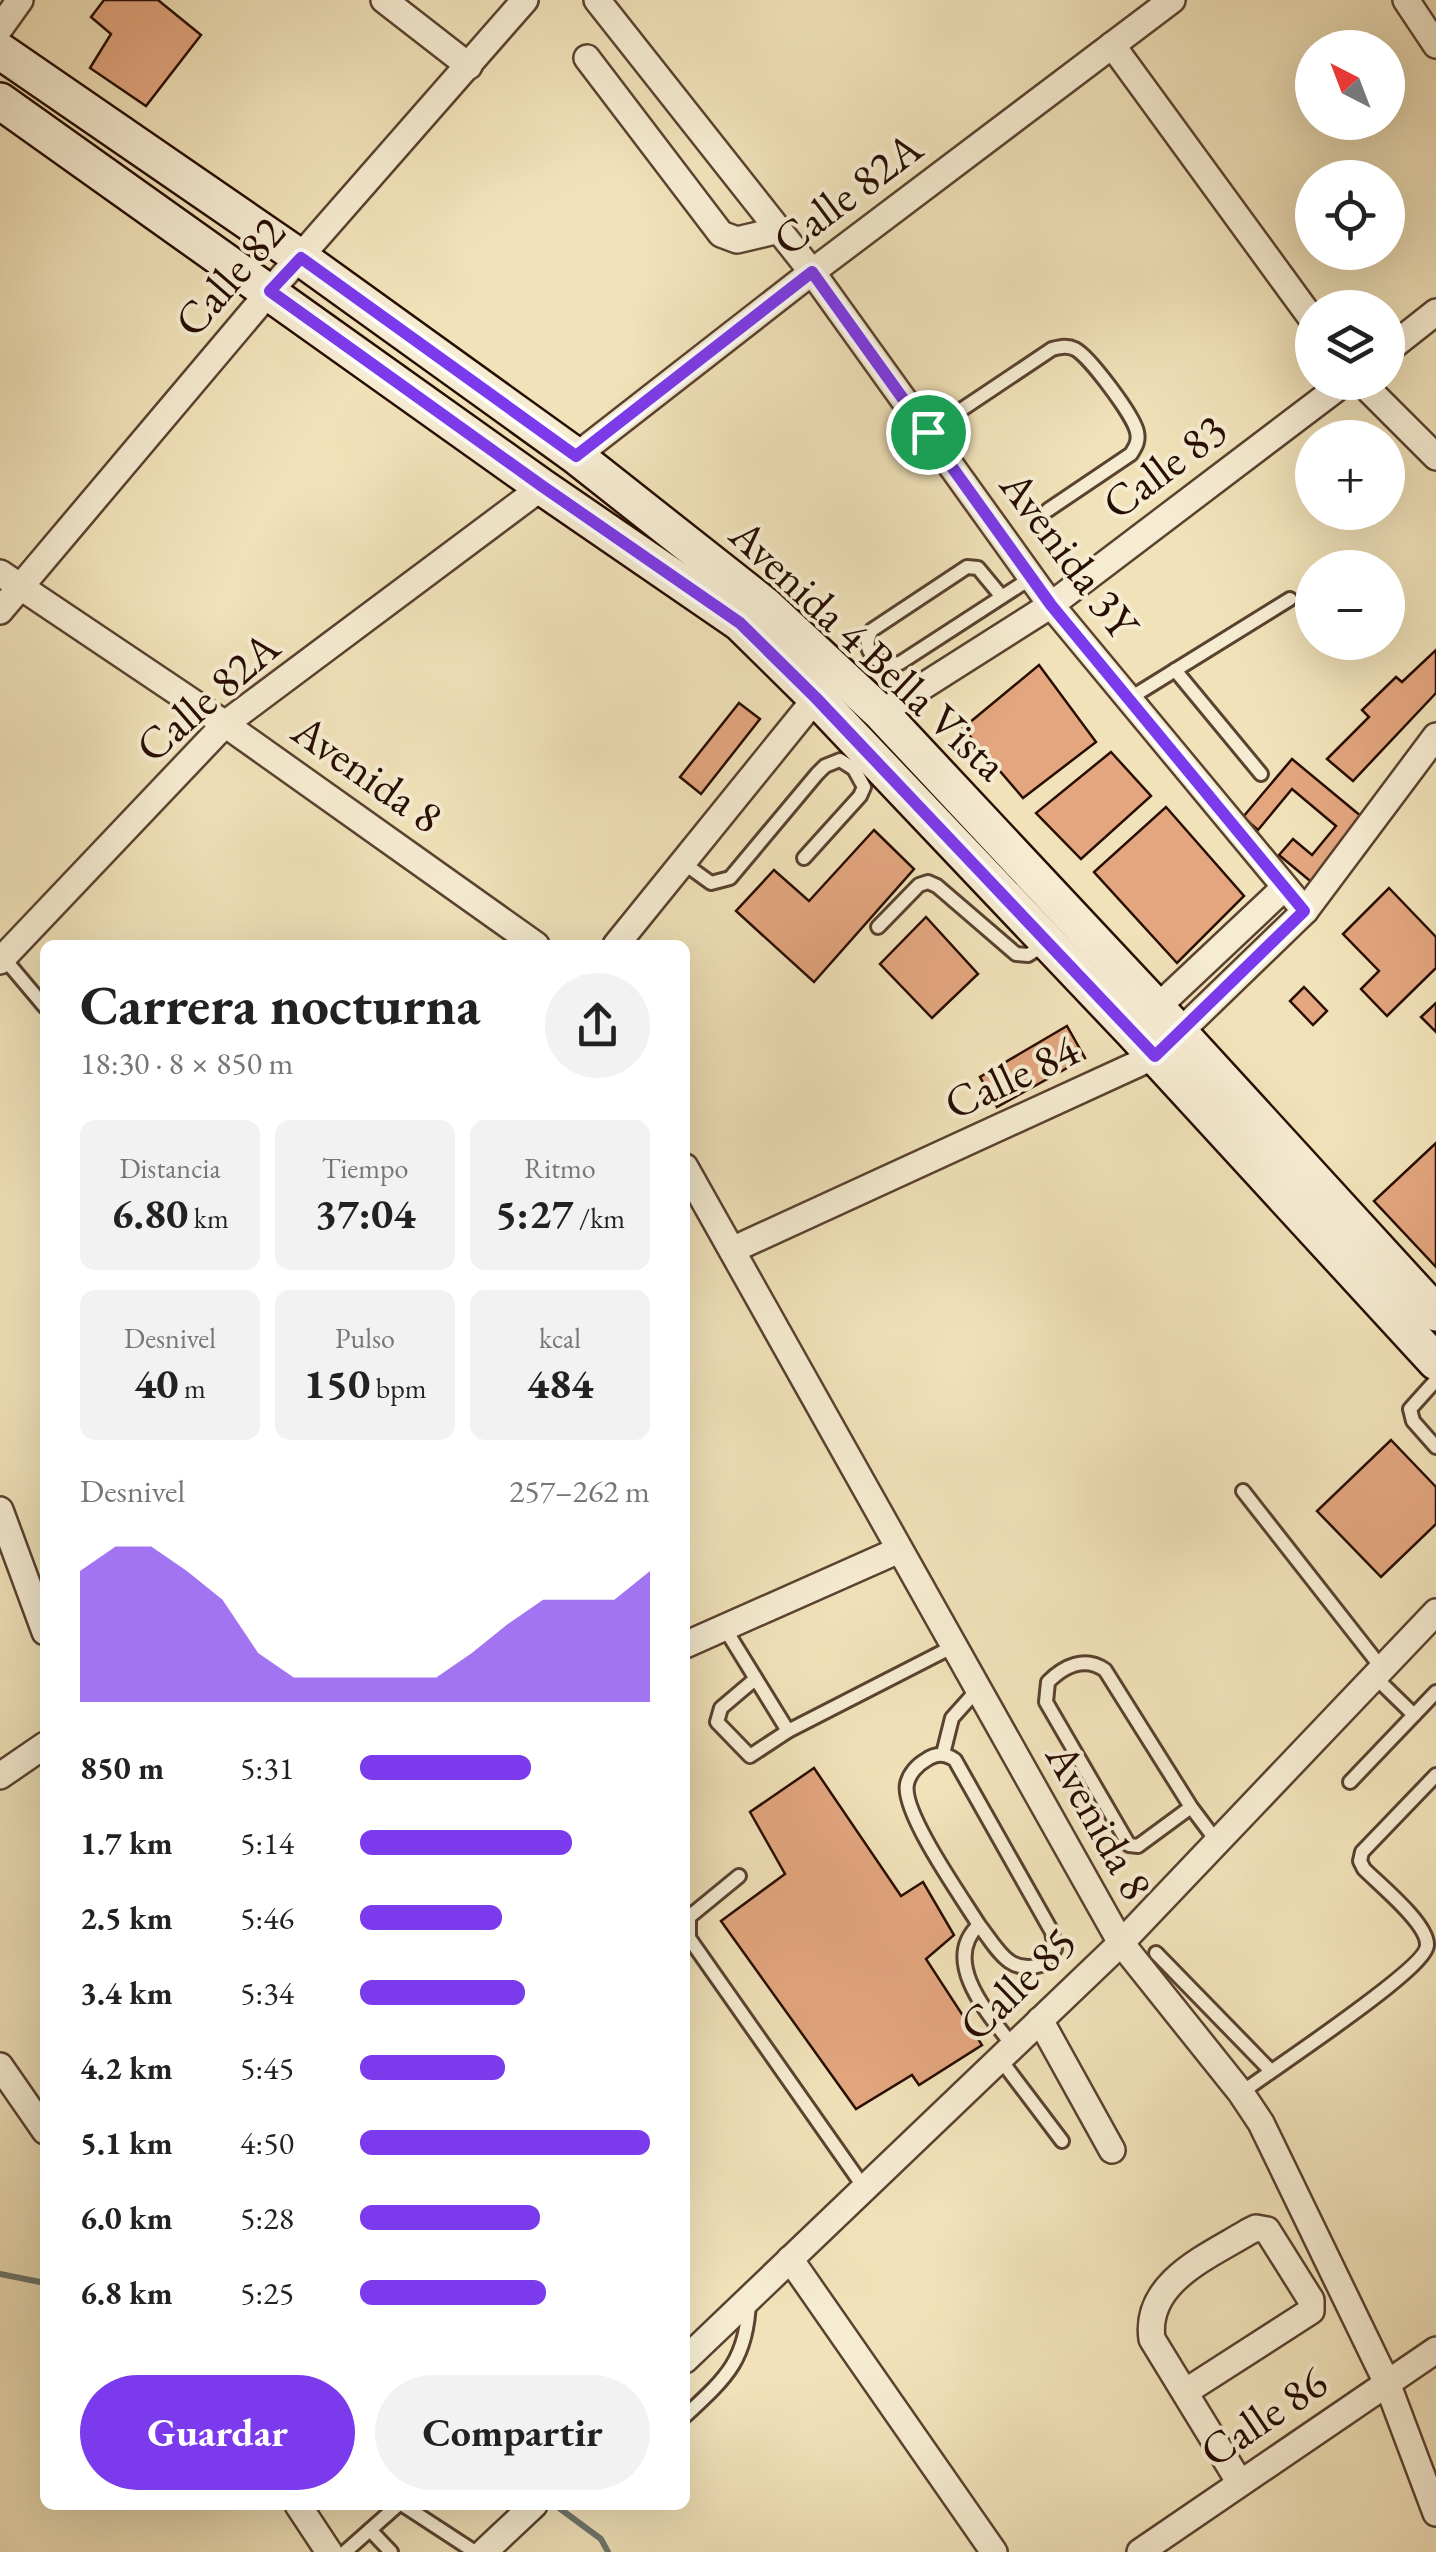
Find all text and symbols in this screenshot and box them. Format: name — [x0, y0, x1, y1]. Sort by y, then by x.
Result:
north arrow — [1295, 30, 1405, 140]
map controls — [1295, 30, 1405, 660]
street label: Calle 82A — [761, 117, 934, 268]
button: locate — [1295, 160, 1405, 270]
street label: Calle 82 — [161, 203, 297, 348]
button: layers — [1295, 290, 1405, 400]
pin — [886, 390, 971, 475]
street label: Calle 83 — [1090, 400, 1238, 532]
icon: arrive — [901, 405, 956, 460]
button: + — [1295, 420, 1405, 530]
street label: Avenida 3Y — [987, 457, 1153, 651]
street label: Avenida 4 Bella Vista — [717, 505, 1020, 793]
button: − — [1295, 550, 1405, 660]
street label: Calle 82A — [123, 617, 292, 774]
street label: Avenida 8 — [281, 700, 454, 846]
text: Carrera nocturna — [80, 969, 480, 1040]
button: share — [545, 973, 650, 1078]
street label: Calle 84 — [935, 1020, 1088, 1132]
text: 18:30 · 8 × 850 m — [80, 1042, 293, 1084]
text: Distancia — [119, 1150, 221, 1186]
text: Tiempo — [322, 1150, 408, 1186]
text: Ritmo — [524, 1150, 596, 1186]
text: 6.80 — [111, 1186, 188, 1241]
text: 37:04 — [315, 1186, 415, 1241]
text: 5:27 — [495, 1186, 573, 1241]
text: km — [188, 1200, 229, 1236]
text: /km — [573, 1200, 625, 1236]
text: Desnivel — [124, 1320, 216, 1356]
text: Pulso — [335, 1320, 395, 1356]
text: kcal — [539, 1320, 581, 1356]
text: 40 — [134, 1356, 179, 1411]
text: 150 — [304, 1356, 370, 1411]
text: 484 — [527, 1356, 593, 1411]
text: m — [179, 1370, 206, 1406]
text: bpm — [370, 1370, 427, 1406]
text: Desnivel — [80, 1470, 185, 1512]
text: 257–262 m — [509, 1470, 650, 1512]
street label: Avenida 8 — [1033, 1732, 1167, 1910]
text: 850 m — [80, 1747, 164, 1789]
text: 5:31 — [240, 1747, 294, 1789]
text: 1.7 km — [80, 1822, 173, 1864]
text: 5:14 — [240, 1822, 294, 1864]
text: 2.5 km — [80, 1897, 173, 1939]
text: 5:46 — [240, 1897, 294, 1939]
street label: Calle 85 — [946, 1913, 1088, 2053]
text: 3.4 km — [80, 1972, 173, 2014]
text: 5:34 — [240, 1972, 294, 2014]
text: 4.2 km — [80, 2047, 173, 2089]
text: 5:45 — [240, 2047, 294, 2089]
text: 5.1 km — [80, 2122, 173, 2164]
text: 4:50 — [240, 2122, 294, 2164]
text: 6.0 km — [80, 2197, 173, 2239]
text: 5:28 — [240, 2197, 294, 2239]
text: 6.8 km — [80, 2272, 173, 2314]
text: 5:25 — [240, 2272, 294, 2314]
street label: Calle 86 — [1188, 2352, 1338, 2480]
button: Guardar — [80, 2375, 355, 2490]
button: Compartir — [375, 2375, 650, 2490]

